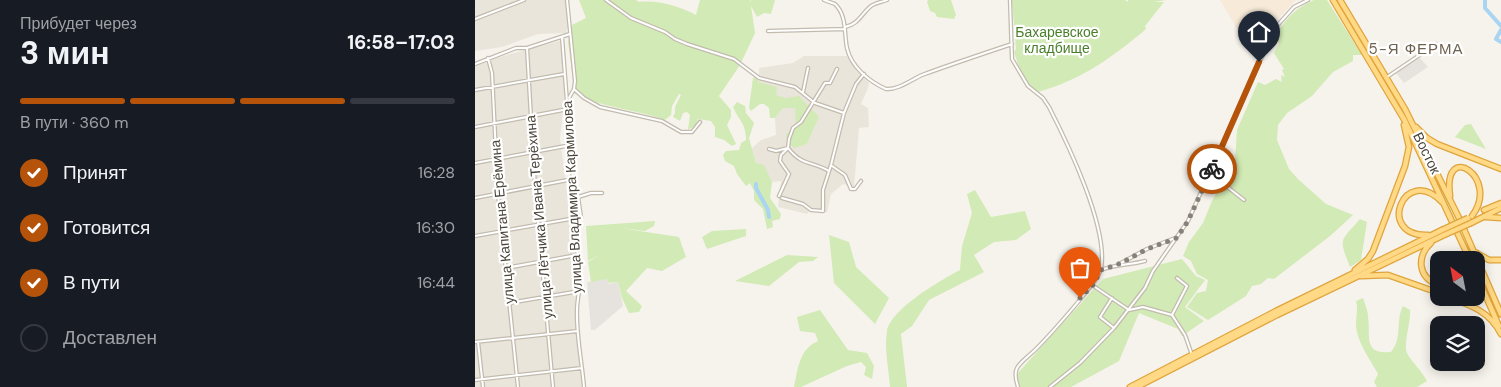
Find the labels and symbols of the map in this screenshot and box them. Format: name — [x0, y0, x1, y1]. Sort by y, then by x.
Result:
pin — [1238, 11, 1280, 62]
park label: Бахаревское кладбище — [1015, 23, 1099, 57]
district label: 5-Я ФЕРМА — [1369, 39, 1463, 59]
street label: улица Владимира Кармилова — [558, 100, 586, 294]
street label: улица Лётчика Ивана Терёхина — [521, 114, 557, 320]
street label: Восток — [1409, 129, 1445, 178]
street label: улица Капитана Ерёмина — [486, 139, 518, 305]
courier — [1187, 144, 1237, 194]
pin — [1059, 247, 1101, 298]
north arrow — [1430, 251, 1485, 306]

